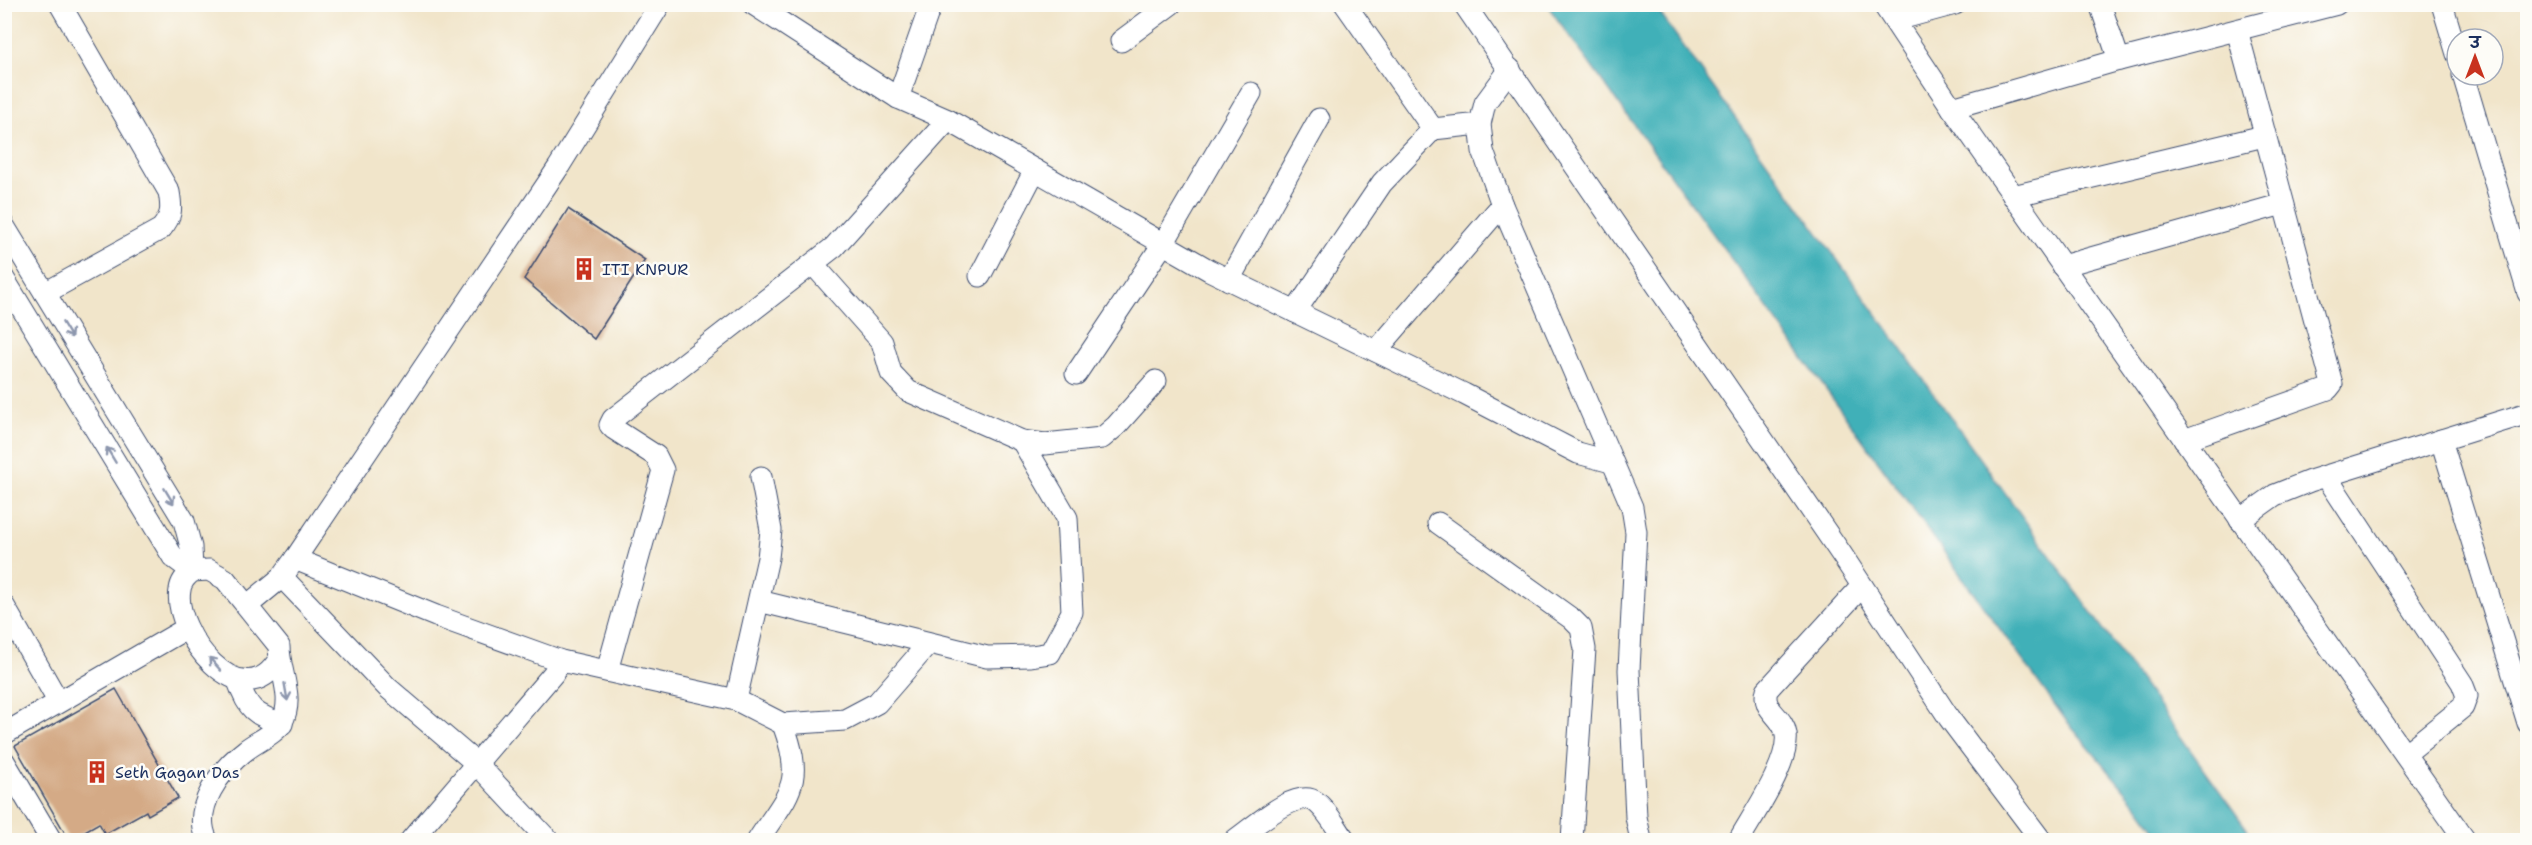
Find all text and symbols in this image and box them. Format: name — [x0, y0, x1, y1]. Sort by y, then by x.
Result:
north arrow — [2445, 27, 2505, 87]
text: उ — [2468, 32, 2482, 53]
building icon: ITI KNPUR — [571, 256, 597, 282]
place label: ITI KNPUR — [602, 259, 688, 280]
one-way arrow — [62, 321, 74, 338]
one-way arrow — [105, 447, 117, 464]
one-way arrow — [163, 487, 175, 504]
one-way arrow — [208, 657, 222, 672]
one-way arrow — [281, 681, 292, 701]
building icon: Seth Gagan Das — [84, 759, 110, 785]
place label: Seth Gagan Das — [115, 762, 240, 783]

